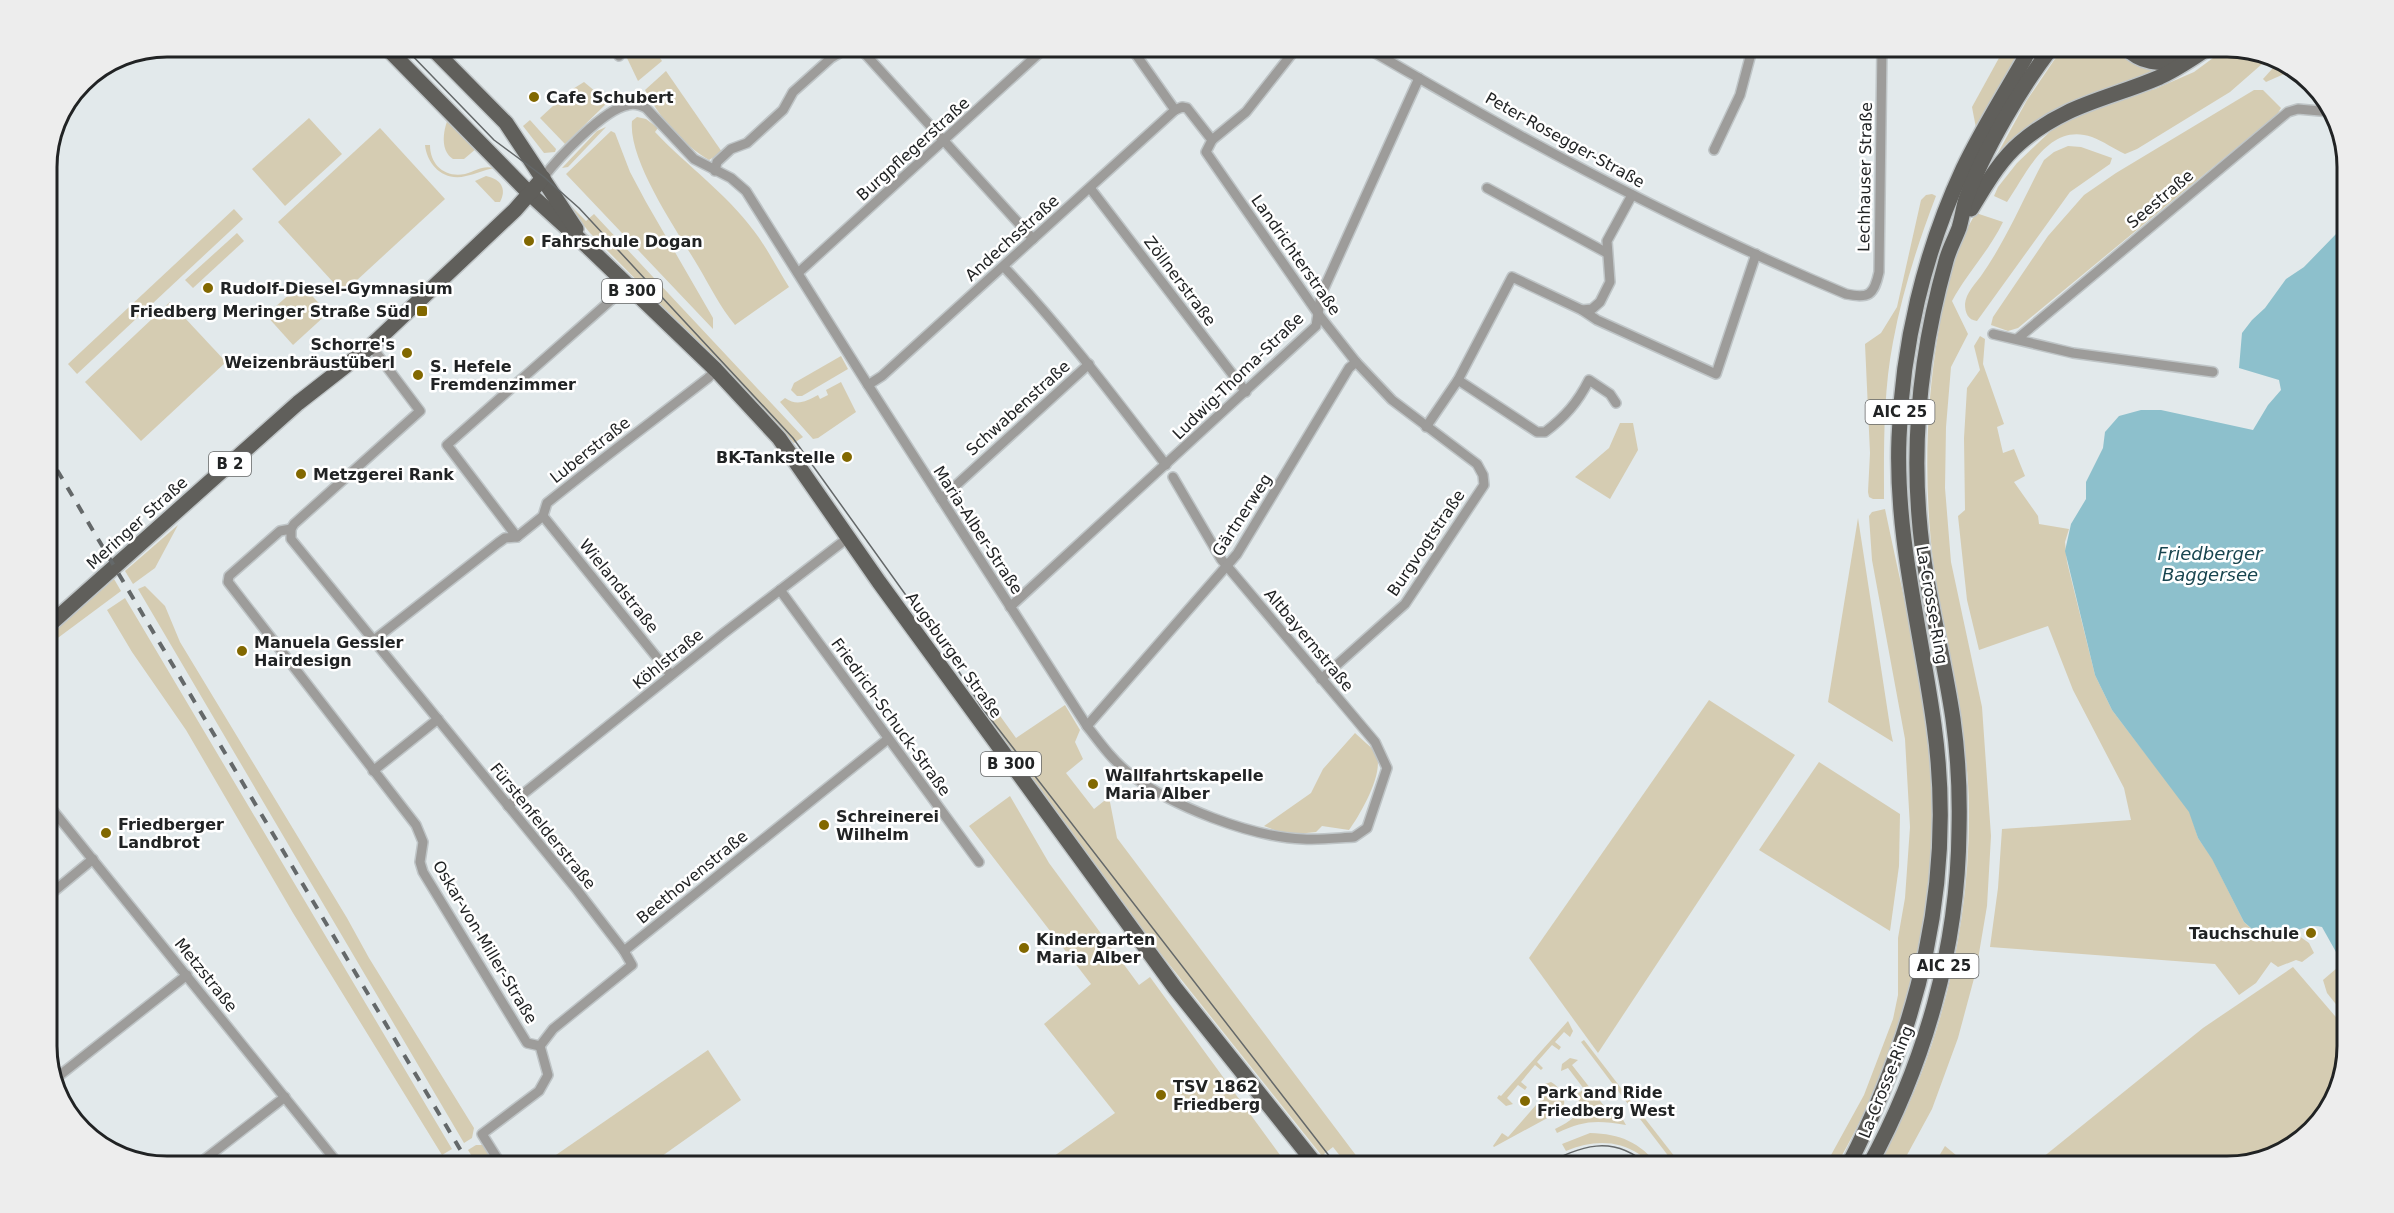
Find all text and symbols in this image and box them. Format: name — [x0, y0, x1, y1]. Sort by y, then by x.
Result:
place label: Cafe Schubert — [546, 88, 674, 107]
street label: Peter-Rosegger-Straße — [1482, 88, 1648, 192]
marker: Cafe Schubert — [527, 90, 541, 104]
street label: Burgpflegerstraße — [853, 93, 973, 205]
street label: Lechhauser Straße — [1854, 102, 1876, 252]
street label: Seestraße — [2123, 166, 2197, 232]
street label: Andechsstraße — [961, 191, 1063, 285]
street label: Landrichterstraße — [1247, 191, 1345, 319]
place label: Fahrschule Dogan — [541, 232, 703, 251]
street label: Zöllnerstraße — [1140, 233, 1220, 329]
marker: Fahrschule Dogan — [522, 234, 536, 248]
place label: Rudolf-Diesel-Gymnasium — [220, 279, 453, 298]
road number: B 300 — [602, 279, 662, 303]
marker: Rudolf-Diesel-Gymnasium — [201, 281, 215, 295]
place label: Friedberg Meringer Straße Süd — [130, 302, 410, 321]
marker: Friedberg Meringer Straße Süd — [415, 304, 429, 318]
street label: Ludwig-Thoma-Straße — [1169, 309, 1307, 443]
place label: Schorre's Weizenbräustüberl — [224, 335, 395, 372]
marker: Schorre's Weizenbräustüberl — [400, 346, 414, 360]
street label: Schwabenstraße — [962, 356, 1074, 460]
place label: S. Hefele Fremdenzimmer — [430, 357, 576, 394]
marker: S. Hefele Fremdenzimmer — [411, 368, 425, 382]
road number: AIC 25 — [1866, 400, 1934, 424]
street label: Luberstraße — [546, 413, 634, 487]
place label: BK-Tankstelle — [716, 448, 835, 467]
marker: BK-Tankstelle — [840, 450, 854, 464]
road number: B 2 — [209, 452, 251, 476]
street label: Maria-Alber-Straße — [929, 462, 1027, 598]
place label: Metzgerei Rank — [313, 465, 454, 484]
marker: Metzgerei Rank — [294, 467, 308, 481]
street label: Gärtnerweg — [1208, 470, 1276, 560]
street label: Meringer Straße — [83, 473, 191, 573]
street label: Burgvogtstraße — [1383, 486, 1469, 600]
street label: Wielandstraße — [575, 535, 663, 637]
water label: Friedberger Baggersee — [2157, 543, 2264, 585]
street label: La-Crosse-Ring — [1912, 544, 1952, 666]
street label: Altbayernstraße — [1260, 585, 1358, 695]
street label: Augsburger Straße — [902, 589, 1006, 721]
street label: Köhlstraße — [629, 625, 707, 693]
place label: Manuela Gessler Hairdesign — [254, 633, 404, 670]
street label: Friedrich-Schuck-Straße — [827, 634, 955, 800]
marker: Manuela Gessler Hairdesign — [235, 644, 249, 658]
road number: B 300 — [981, 752, 1041, 776]
street label: Fürstenfelderstraße — [486, 759, 600, 893]
place label: Wallfahrtskapelle Maria Alber — [1105, 766, 1264, 803]
marker: Wallfahrtskapelle Maria Alber — [1086, 777, 1100, 791]
place label: Schreinerei Wilhelm — [836, 807, 939, 844]
place label: Friedberger Landbrot — [118, 815, 224, 852]
marker: Schreinerei Wilhelm — [817, 818, 831, 832]
marker: Friedberger Landbrot — [99, 826, 113, 840]
street label: Beethovenstraße — [633, 826, 751, 928]
street label: Oskar-von-Miller-Straße — [429, 857, 541, 1027]
place label: Tauchschule — [2189, 924, 2299, 943]
marker: Tauchschule — [2304, 926, 2318, 940]
place label: Kindergarten Maria Alber — [1036, 930, 1156, 967]
street label: Metzstraße — [171, 934, 241, 1016]
marker: Kindergarten Maria Alber — [1017, 941, 1031, 955]
road number: AIC 25 — [1910, 954, 1978, 978]
street label: La-Crosse-Ring — [1855, 1023, 1917, 1141]
place label: TSV 1862 Friedberg — [1173, 1077, 1260, 1114]
place label: Park and Ride Friedberg West — [1537, 1083, 1675, 1120]
marker: TSV 1862 Friedberg — [1154, 1088, 1168, 1102]
marker: Park and Ride Friedberg West — [1518, 1094, 1532, 1108]

